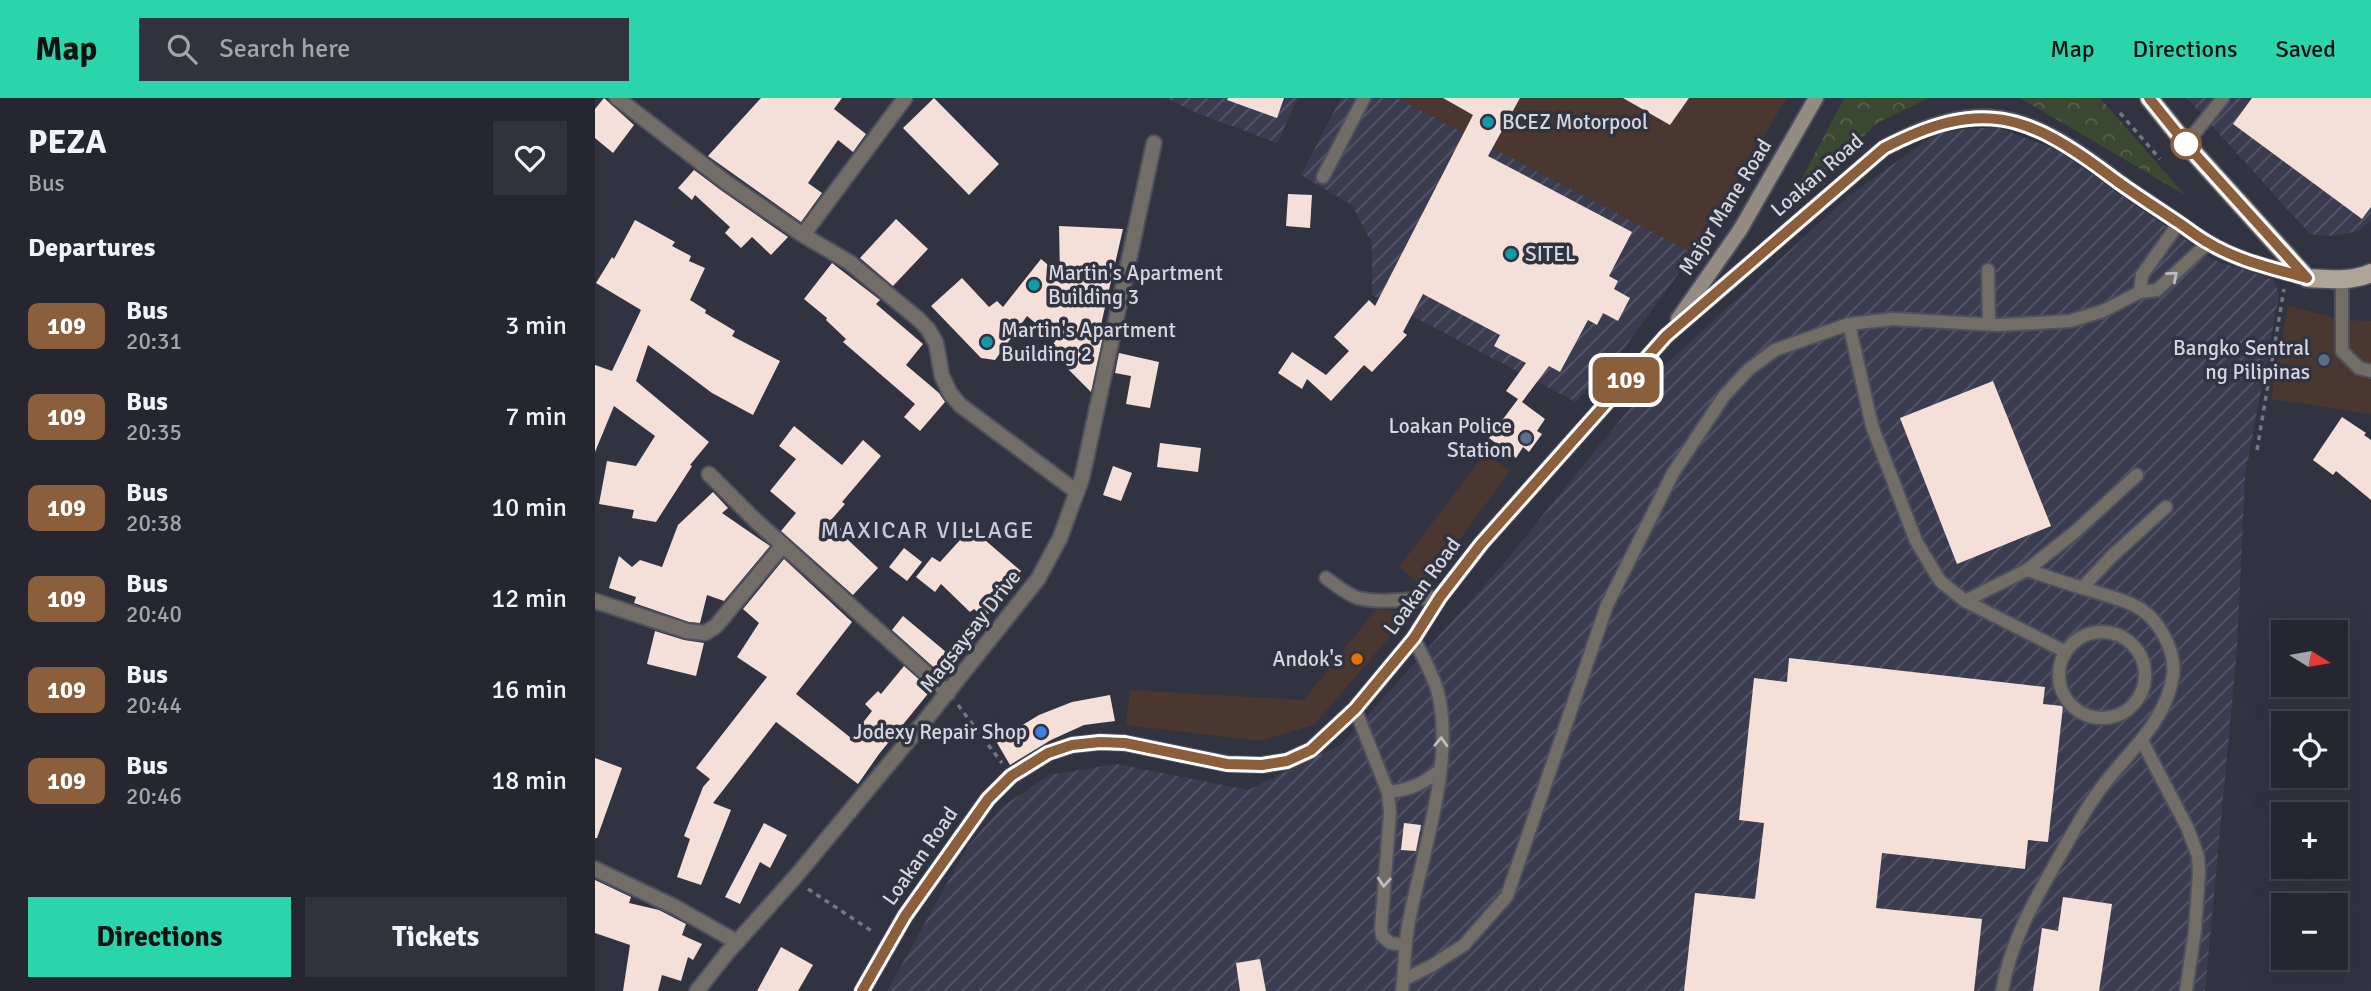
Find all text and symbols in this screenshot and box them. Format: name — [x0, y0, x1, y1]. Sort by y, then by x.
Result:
search box — [139, 18, 629, 81]
text: Map — [35, 29, 97, 70]
icon: search — [163, 30, 201, 68]
text: Search here — [219, 33, 350, 65]
text: Map — [2050, 34, 2095, 64]
text: Directions — [2133, 34, 2238, 64]
text: Saved — [2276, 34, 2336, 64]
place label: BCEZ Motorpool — [1502, 109, 1648, 135]
marker: BCEZ Motorpool — [1480, 114, 1496, 130]
button: heart — [493, 121, 567, 195]
text: PEZA — [28, 122, 107, 163]
street label: Loakan Road — [1765, 128, 1869, 222]
unlabelled marker — [2171, 129, 2201, 159]
street label: Major Mane Road — [1673, 134, 1777, 280]
text: Bus — [28, 169, 65, 198]
text: Departures — [28, 232, 155, 264]
place label: SITEL — [1525, 241, 1576, 267]
marker: SITEL — [1503, 246, 1519, 262]
place label: Martin's Apartment Building 3 — [1048, 260, 1223, 310]
one-way arrow — [2165, 272, 2178, 284]
marker: Martin's Apartment Building 3 — [1026, 277, 1042, 293]
text: Bus — [126, 295, 168, 327]
text: 3 min — [505, 310, 567, 342]
text: 109 — [47, 311, 86, 341]
place label: Martin's Apartment Building 2 — [1001, 317, 1176, 367]
text: 20:31 — [126, 327, 182, 356]
marker: Martin's Apartment Building 2 — [979, 334, 995, 350]
place label: Bangko Sentral ng Pilipinas — [2173, 335, 2310, 385]
marker: Bangko Sentral ng Pilipinas — [2316, 352, 2332, 368]
line badge: 109 — [1586, 357, 1666, 403]
text: 109 — [1607, 365, 1645, 395]
text: Bus — [126, 386, 168, 418]
text: 7 min — [505, 401, 567, 433]
text: 109 — [47, 402, 86, 432]
place label: Loakan Police Station — [1388, 413, 1512, 463]
text: 20:35 — [126, 418, 182, 447]
marker: Loakan Police Station — [1518, 430, 1534, 446]
text: Bus — [126, 477, 168, 509]
text: 10 min — [491, 492, 567, 524]
text: 109 — [47, 493, 86, 523]
text: 20:38 — [126, 509, 182, 538]
district label: MAXICAR VILLAGE — [821, 516, 1035, 545]
street label: Loakan Road — [1378, 532, 1466, 640]
street label: Magsaysay Drive — [914, 564, 1026, 698]
text: Bus — [126, 568, 168, 600]
text: 12 min — [491, 583, 567, 615]
text: 109 — [47, 584, 86, 614]
text: 20:40 — [126, 600, 182, 629]
north arrow — [2271, 620, 2349, 696]
map controls — [2271, 620, 2348, 970]
place label: Andok's — [1273, 646, 1343, 672]
marker: Andok's — [1349, 651, 1365, 667]
text: Bus — [126, 659, 168, 691]
text: 16 min — [491, 674, 567, 706]
text: 109 — [47, 675, 86, 705]
text: 20:44 — [126, 691, 182, 720]
button: locate — [2271, 711, 2348, 788]
place label: Jodexy Repair Shop — [853, 719, 1027, 745]
marker: Jodexy Repair Shop — [1033, 724, 1049, 740]
one-way arrow — [1433, 736, 1448, 747]
text: Bus — [126, 750, 168, 782]
text: 18 min — [491, 765, 567, 797]
text: 109 — [47, 766, 86, 796]
text: 20:46 — [126, 782, 182, 811]
street label: Loakan Road — [877, 802, 963, 910]
button: + — [2271, 802, 2348, 879]
one-way arrow — [1377, 876, 1392, 887]
button: − — [2271, 893, 2348, 970]
button: Directions — [28, 897, 291, 977]
button: Tickets — [305, 897, 567, 977]

